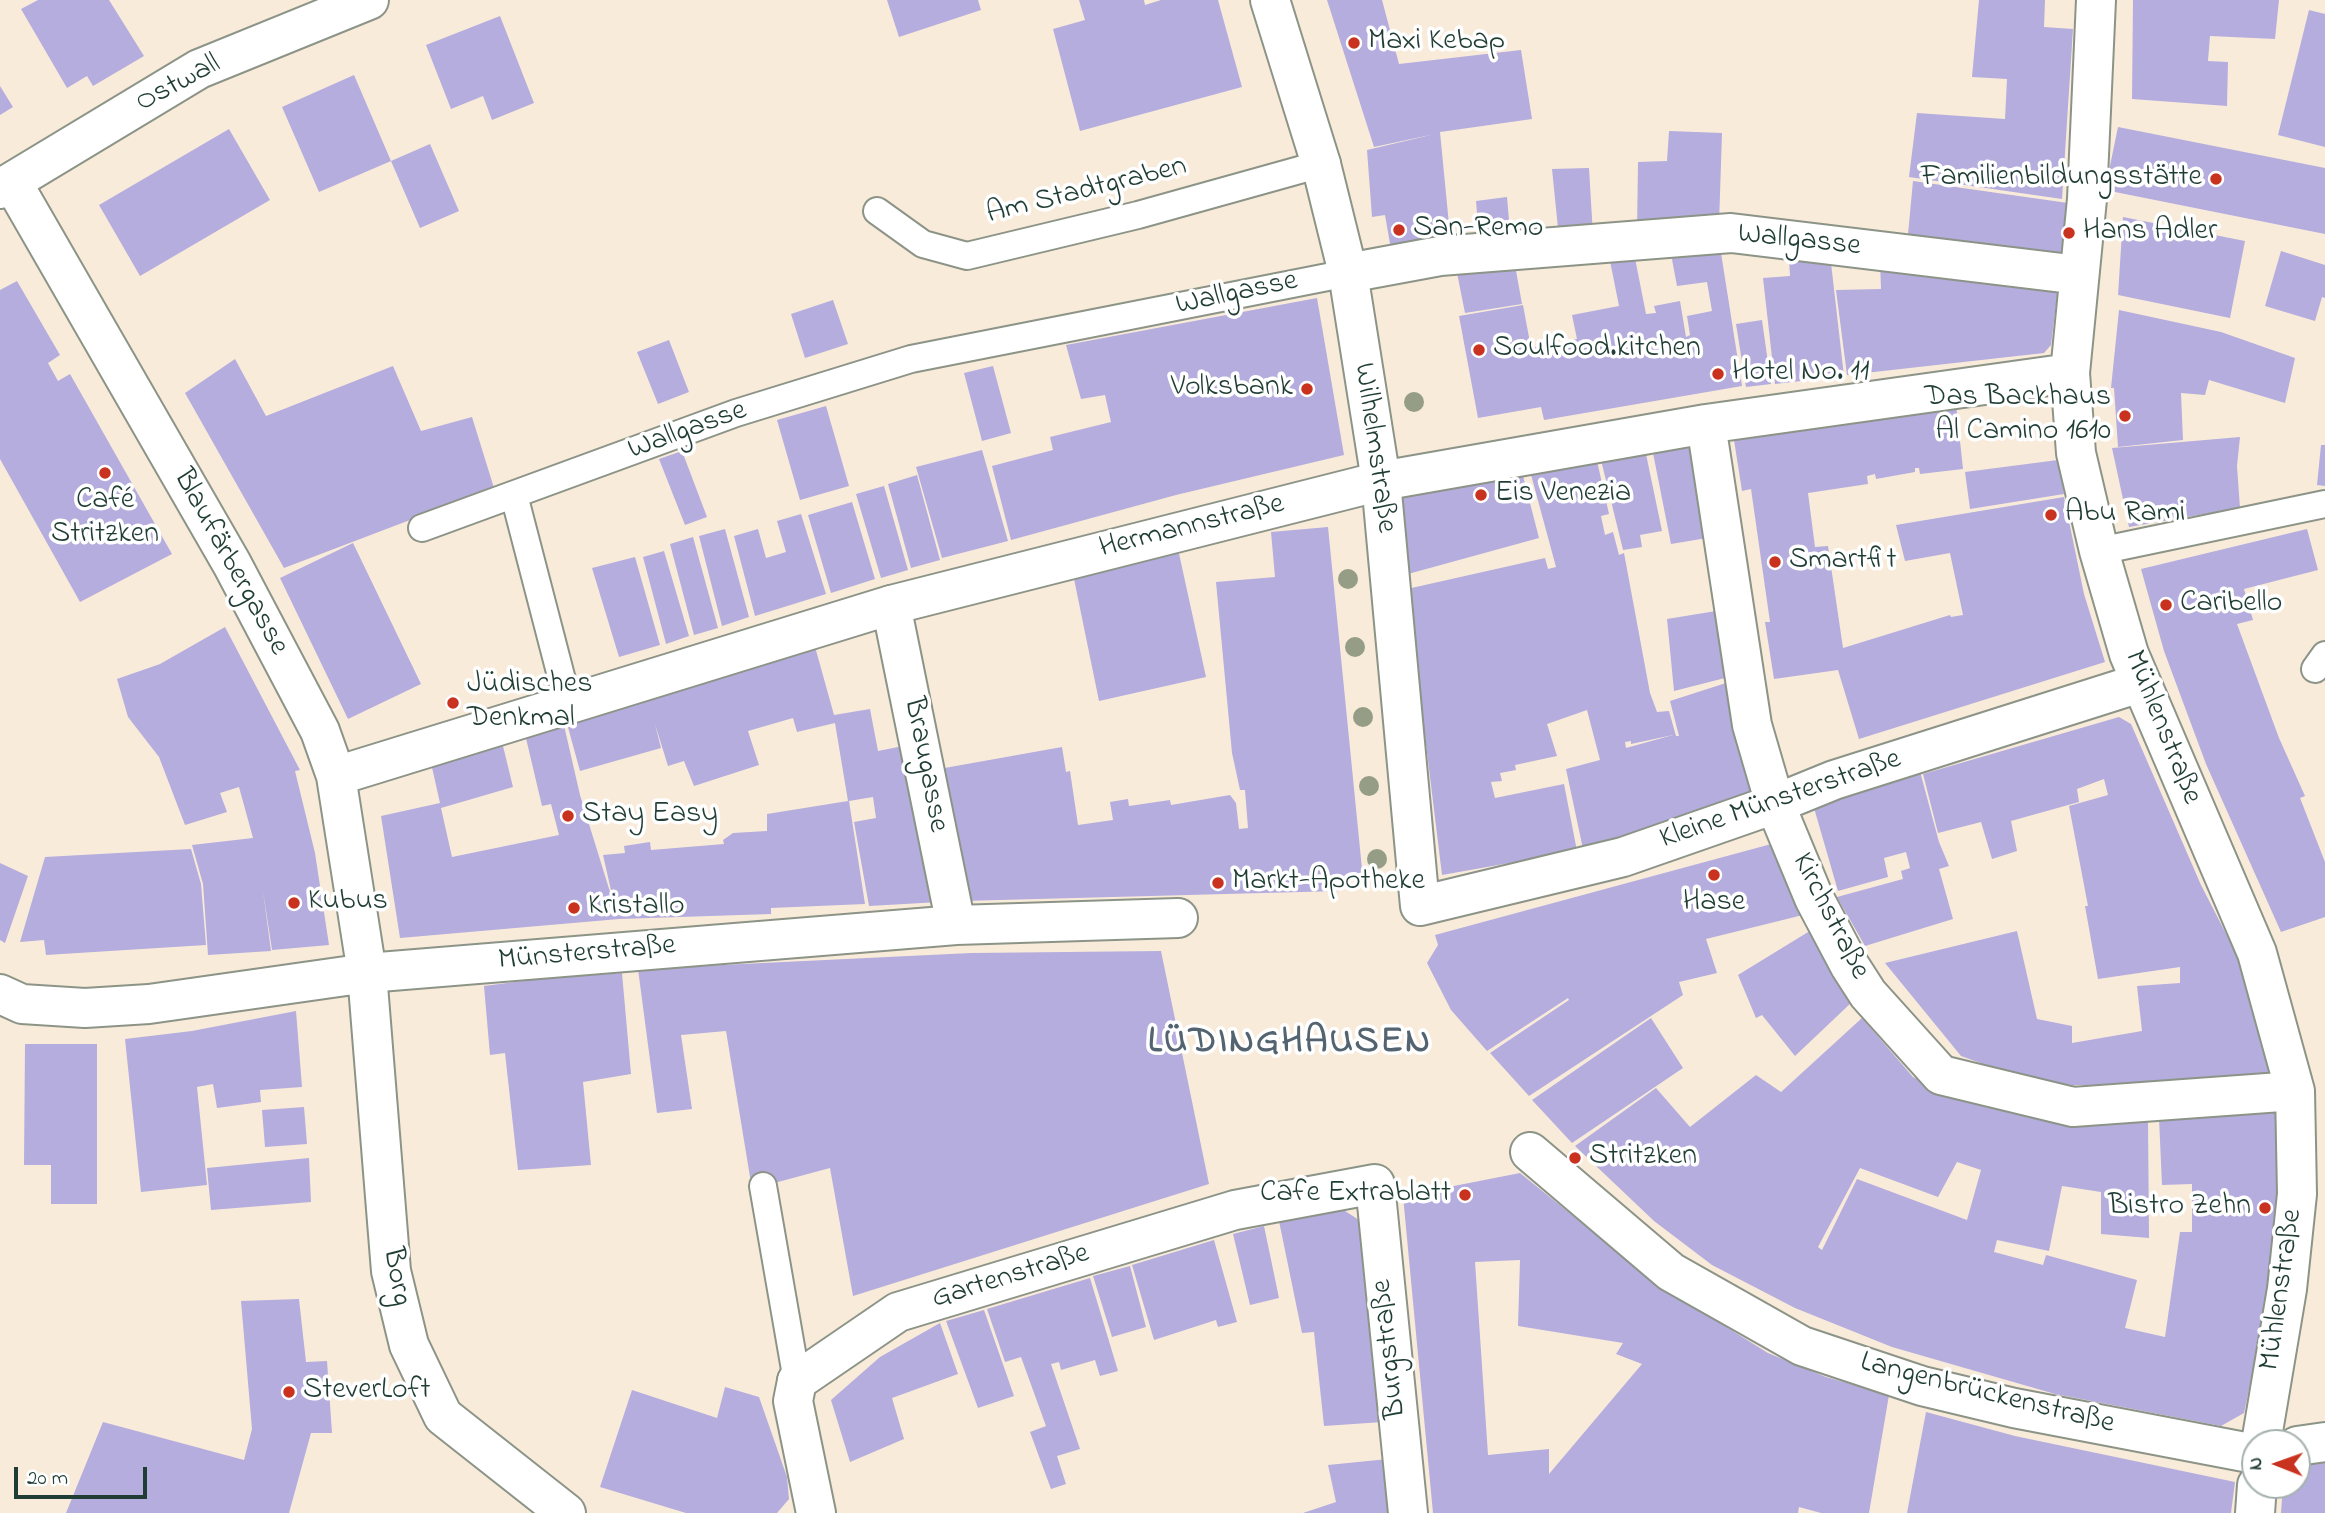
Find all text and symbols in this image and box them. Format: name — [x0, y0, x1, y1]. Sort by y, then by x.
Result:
place label: Maxi Kebap — [1368, 25, 1505, 61]
marker: Maxi Kebap — [1346, 35, 1362, 51]
street label: Ostwall — [130, 48, 228, 122]
street label: Am Stadtgraben — [983, 150, 1191, 234]
place label: Familienbildungsstätte — [1921, 161, 2202, 197]
marker: Familienbildungsstätte — [2208, 171, 2224, 187]
place label: San-Remo — [1413, 212, 1543, 248]
place label: Hans Adler — [2083, 215, 2217, 251]
street label: Wallgasse — [1736, 218, 1862, 266]
marker: San-Remo — [1391, 222, 1407, 238]
marker: Hans Adler — [2061, 225, 2077, 241]
street label: Wallgasse — [1173, 265, 1301, 325]
place label: Soulfood.kitchen — [1493, 332, 1701, 368]
marker: Soulfood.kitchen — [1471, 342, 1487, 358]
place label: Hotel No. 11 — [1732, 356, 1870, 392]
street label: Wilhelmstraße — [1343, 361, 1403, 535]
marker: Hotel No. 11 — [1710, 366, 1726, 382]
place label: Volksbank — [1171, 371, 1293, 407]
marker: Volksbank — [1299, 381, 1315, 397]
place label: Das Backhaus Al Camino 1610 — [1924, 381, 2111, 452]
street label: Wallgasse — [624, 394, 752, 470]
marker: Das Backhaus Al Camino 1610 — [2117, 408, 2133, 424]
street label: Blaufärbergasse — [163, 464, 295, 662]
marker: Café Stritzken — [97, 465, 113, 481]
place label: Eis Venezia — [1495, 477, 1631, 513]
place label: Café Stritzken — [51, 484, 159, 554]
marker: Eis Venezia — [1473, 487, 1489, 503]
street label: Hermannstraße — [1096, 488, 1288, 568]
place label: Abu Rami — [2065, 497, 2185, 533]
marker: Abu Rami — [2043, 507, 2059, 523]
place label: Smartfit — [1789, 544, 1897, 580]
marker: Smartfit — [1767, 554, 1783, 570]
place label: Caribello — [2180, 587, 2282, 623]
marker: Caribello — [2158, 597, 2174, 613]
street label: Mühlenstraße — [2114, 646, 2208, 810]
place label: Jüdisches Denkmal — [467, 668, 593, 738]
marker: Jüdisches Denkmal — [445, 695, 461, 711]
street label: Braugasse — [893, 695, 955, 835]
street label: Kleine Münsterstraße — [1656, 743, 1906, 859]
place label: Stay Easy — [582, 798, 718, 834]
marker: Stay Easy — [560, 808, 576, 824]
street label: Kirchstraße — [1782, 848, 1876, 986]
place label: Markt-Apotheke — [1232, 865, 1425, 901]
marker: Hase — [1706, 867, 1722, 883]
marker: Markt-Apotheke — [1210, 875, 1226, 891]
place label: Kubus — [308, 885, 388, 921]
place label: Hase — [1683, 886, 1745, 922]
place label: Kristallo — [588, 890, 684, 926]
marker: Kubus — [286, 895, 302, 911]
marker: Kristallo — [566, 900, 582, 916]
street label: Münsterstraße — [497, 929, 677, 981]
district label: LÜDINGHAUSEN — [1150, 1023, 1430, 1067]
place label: Stritzken — [1589, 1140, 1697, 1176]
marker: Stritzken — [1567, 1150, 1583, 1166]
place label: Cafe Extrablatt — [1260, 1177, 1451, 1213]
marker: Cafe Extrablatt — [1457, 1187, 1473, 1203]
place label: Bistro Zehn — [2108, 1190, 2251, 1226]
marker: Bistro Zehn — [2257, 1200, 2273, 1216]
street label: Mühlenstraße — [2254, 1207, 2312, 1373]
street label: Gartenstraße — [928, 1237, 1094, 1319]
street label: Borg — [372, 1245, 418, 1309]
street label: Burgstraße — [1366, 1277, 1416, 1421]
street label: Langenbrückenstraße — [1856, 1346, 2118, 1444]
place label: SteverLoft — [303, 1374, 430, 1410]
marker: SteverLoft — [281, 1384, 297, 1400]
north arrow — [2241, 1429, 2311, 1499]
scale bar — [18, 1454, 150, 1498]
text: N — [2243, 1457, 2270, 1470]
text: 20 m — [27, 1464, 68, 1494]

